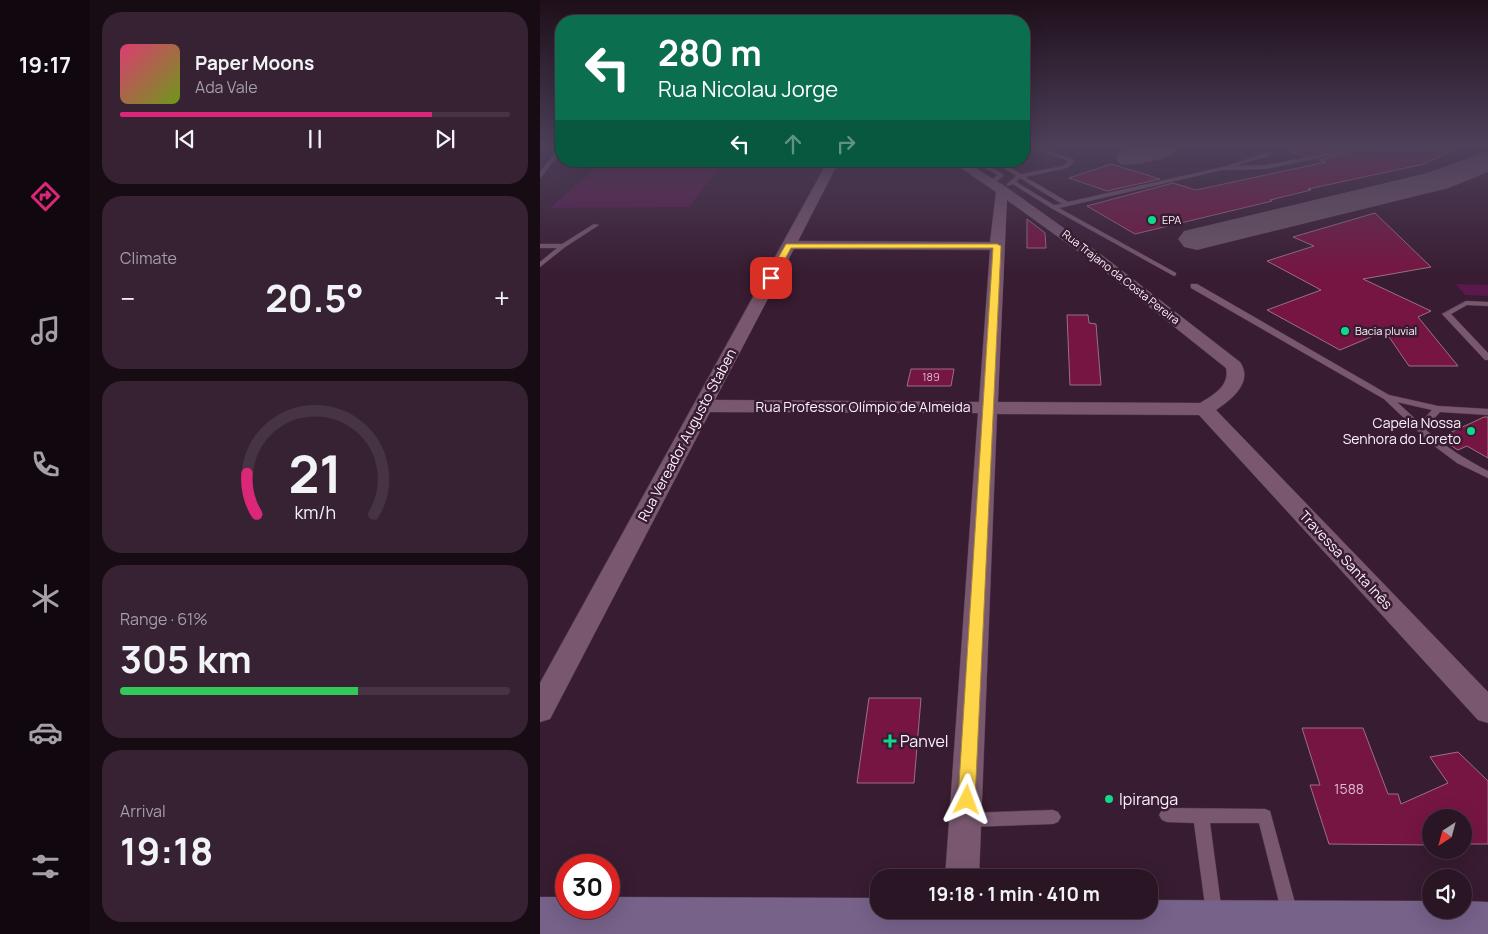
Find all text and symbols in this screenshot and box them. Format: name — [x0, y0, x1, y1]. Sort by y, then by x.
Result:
text: 280 m — [658, 29, 762, 77]
icon: left — [575, 35, 640, 100]
text: 19:17 — [19, 50, 71, 80]
text: Paper Moons — [195, 50, 314, 76]
text: Rua Nicolau Jorge — [658, 74, 838, 104]
text: Ada Vale — [195, 76, 258, 98]
icon: previous — [171, 125, 199, 153]
icon: pause — [301, 125, 329, 153]
icon: next — [431, 125, 459, 153]
icon: left — [726, 130, 754, 158]
icon: ahead — [779, 130, 807, 158]
icon: right — [832, 130, 860, 158]
icon: directions — [28, 179, 63, 214]
place label: EPA — [1162, 212, 1181, 227]
marker: EPA — [1146, 214, 1158, 226]
street label: Rua Trajano da Costa Pereira — [1060, 226, 1183, 327]
text: Climate — [120, 247, 177, 269]
pin — [750, 257, 792, 299]
icon: arrive — [757, 264, 785, 292]
text: 20.5° — [265, 271, 364, 323]
text: − — [120, 279, 135, 317]
text: + — [494, 279, 510, 317]
icon: music — [28, 313, 63, 348]
place label: Bacia pluvial — [1355, 323, 1417, 338]
marker: Bacia pluvial — [1339, 325, 1351, 337]
street label: Rua Vereador Augusto Staben — [633, 345, 740, 524]
house number: 189 — [922, 369, 940, 384]
street label: Rua Professor Olímpio de Almeida — [756, 397, 971, 416]
place label: Capela Nossa Senhora do Loreto — [1343, 413, 1461, 448]
marker: Capela Nossa Senhora do Loreto — [1465, 425, 1477, 437]
text: 21 — [288, 438, 342, 509]
icon: phone — [28, 447, 63, 482]
text: km/h — [294, 500, 336, 524]
street label: Travessa Santa Inês — [1296, 506, 1397, 613]
icon: climate — [28, 581, 63, 616]
text: Range · 61% — [120, 608, 208, 630]
text: 305 km — [120, 632, 252, 684]
icon: car — [28, 715, 63, 750]
place label: Panvel — [900, 730, 949, 752]
marker: Panvel — [884, 735, 896, 747]
position arrow — [940, 773, 992, 825]
house number: 1588 — [1334, 779, 1364, 798]
place label: Ipiranga — [1119, 788, 1178, 810]
marker: Ipiranga — [1103, 793, 1115, 805]
text: Arrival — [120, 800, 166, 822]
north arrow — [1422, 809, 1472, 859]
map controls — [1422, 809, 1472, 919]
text: 19:18 — [120, 824, 213, 876]
icon: filters — [28, 849, 63, 884]
speed limit sign: 30 — [555, 854, 620, 919]
button: sound — [1422, 869, 1472, 919]
text: 19:18 · 1 min · 410 m — [928, 881, 1100, 907]

